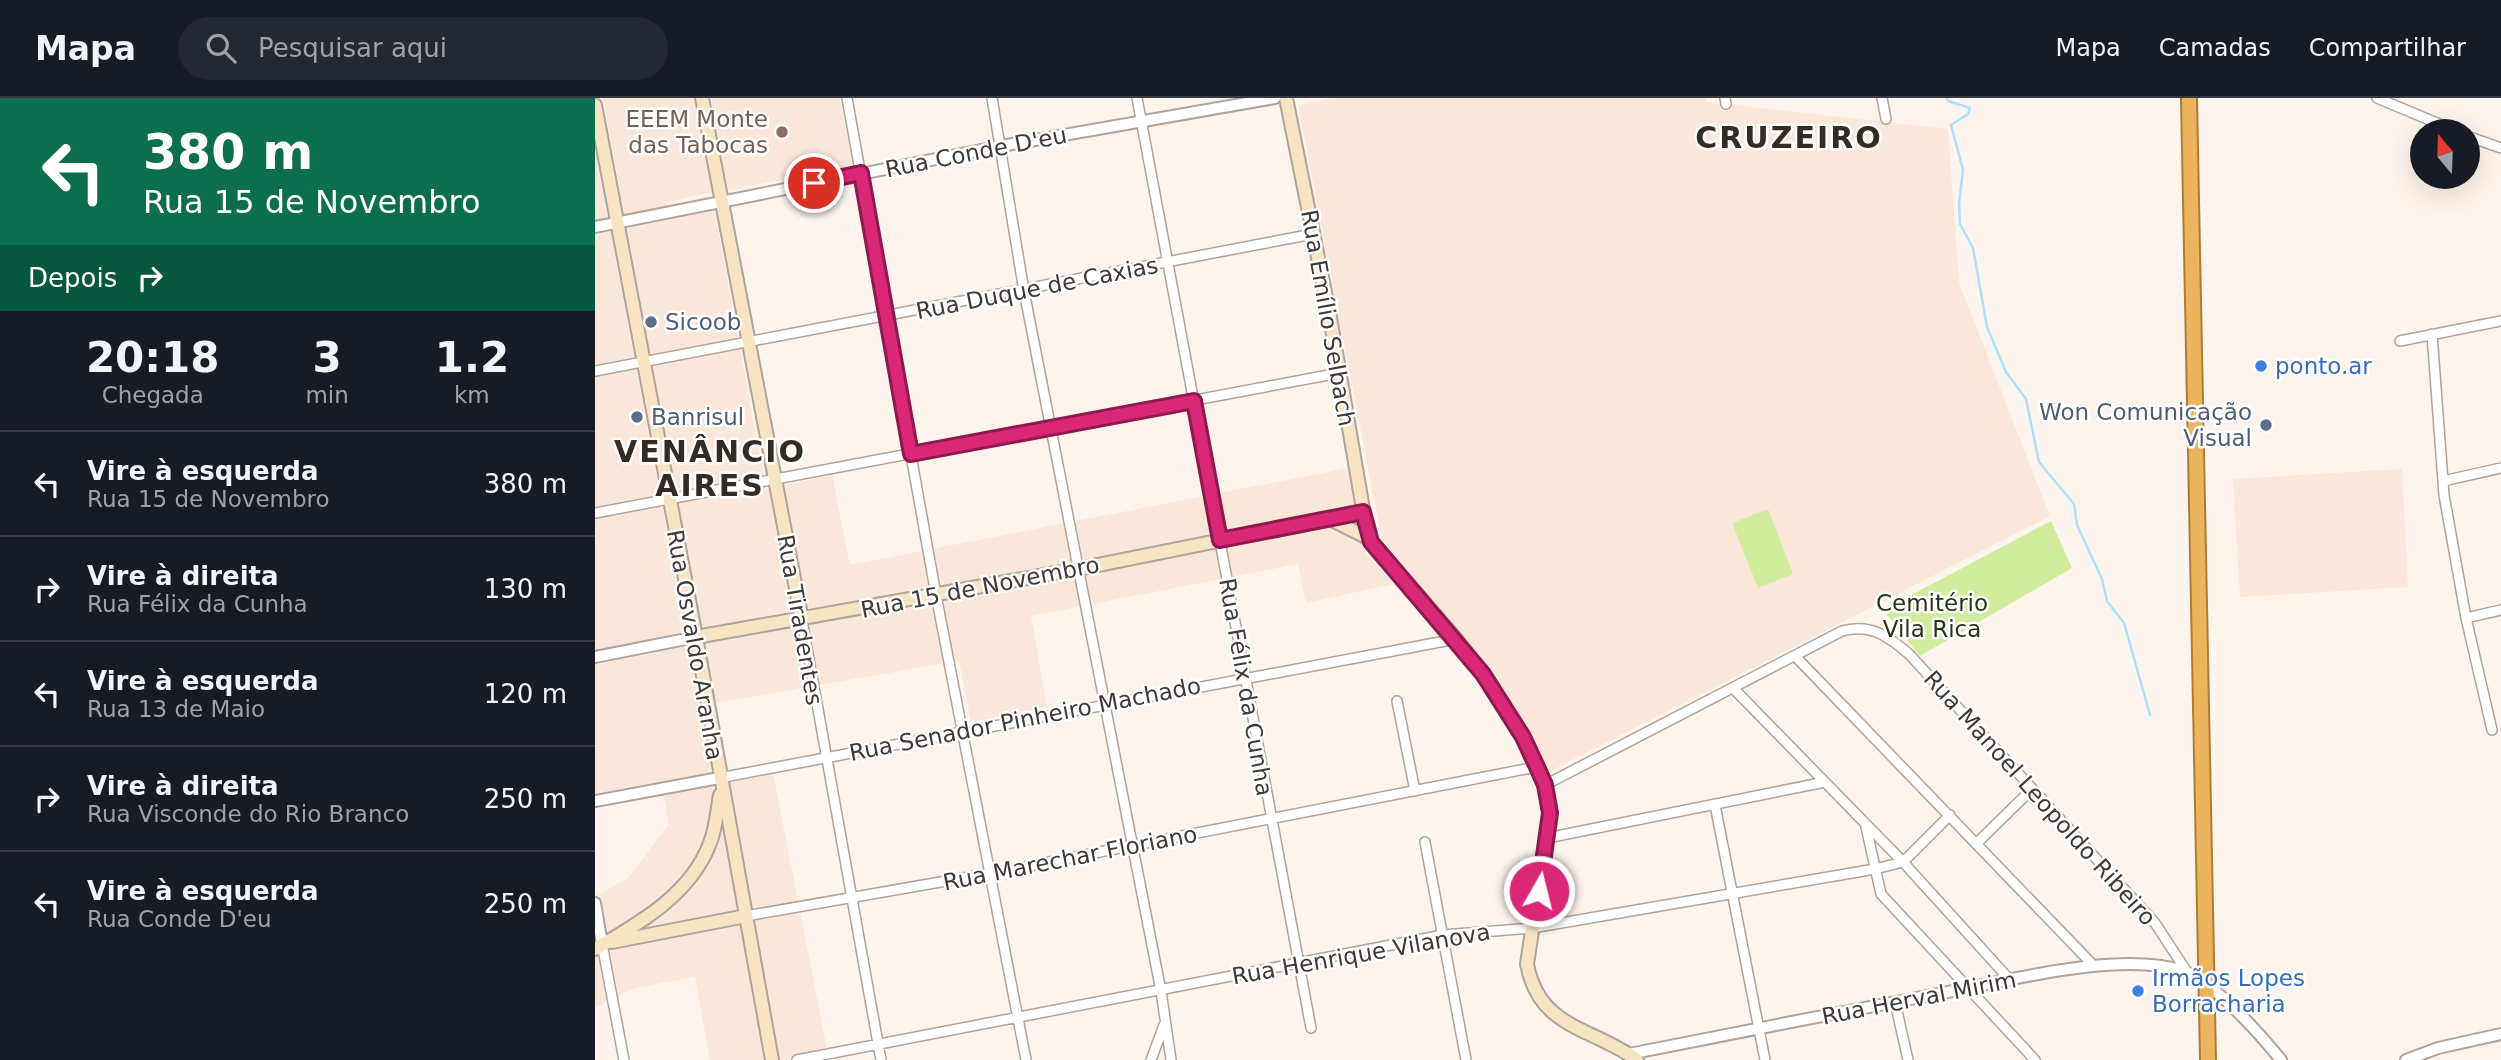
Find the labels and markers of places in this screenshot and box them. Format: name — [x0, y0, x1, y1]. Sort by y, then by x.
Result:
place label: EEEM Monte das Tabocas — [626, 106, 768, 158]
marker: EEEM Monte das Tabocas — [774, 124, 790, 140]
pin — [784, 153, 844, 213]
place label: Sicoob — [665, 309, 741, 335]
marker: Sicoob — [643, 314, 659, 330]
place label: ponto.ar — [2275, 353, 2372, 379]
marker: ponto.ar — [2253, 358, 2269, 374]
place label: Won Comunicação Visual — [2039, 399, 2252, 451]
place label: Banrisul — [651, 404, 744, 430]
marker: Banrisul — [629, 409, 645, 425]
marker: Won Comunicação Visual — [2258, 417, 2274, 433]
place label: Irmãos Lopes Borracharia — [2152, 965, 2305, 1017]
marker: Irmãos Lopes Borracharia — [2130, 983, 2146, 999]

